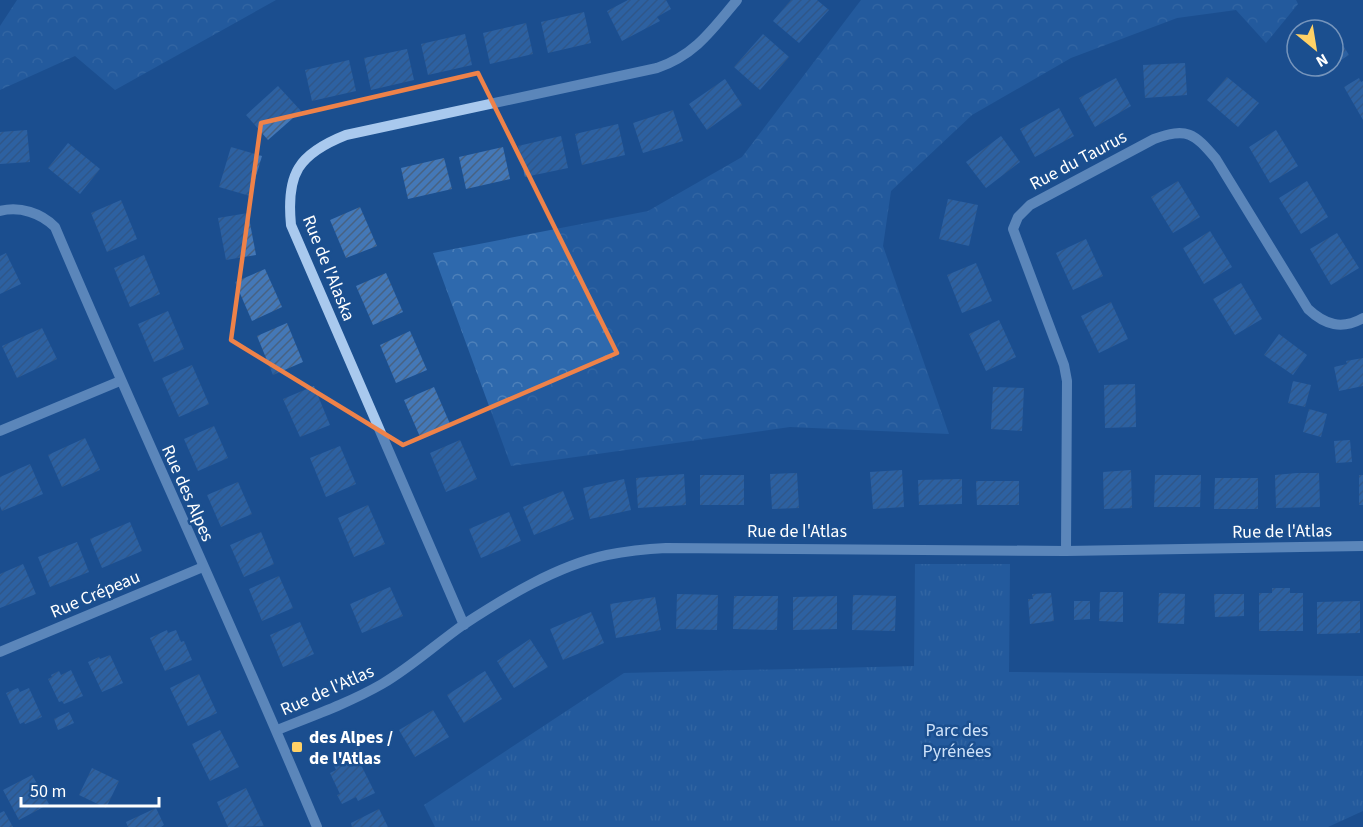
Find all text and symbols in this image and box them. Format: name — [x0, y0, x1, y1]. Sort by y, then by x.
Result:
north arrow — [1285, 18, 1345, 78]
text: N — [1312, 48, 1332, 72]
street label: Rue du Taurus — [1025, 124, 1131, 197]
street label: Rue de l'Alaska — [296, 212, 361, 325]
street label: Rue des Alpes — [155, 441, 220, 546]
street label: Rue de l'Atlas — [1232, 518, 1332, 545]
street label: Rue de l'Atlas — [747, 519, 847, 544]
street label: Rue Crépeau — [46, 564, 144, 625]
street label: Rue de l'Atlas — [276, 659, 378, 722]
park label: Parc des Pyrénées — [923, 718, 991, 764]
place label: des Alpes / de l'Atlas — [309, 725, 393, 771]
marker: des Alpes / de l'Atlas — [290, 740, 304, 754]
scale bar — [21, 770, 159, 808]
text: 50 m — [30, 779, 66, 804]

